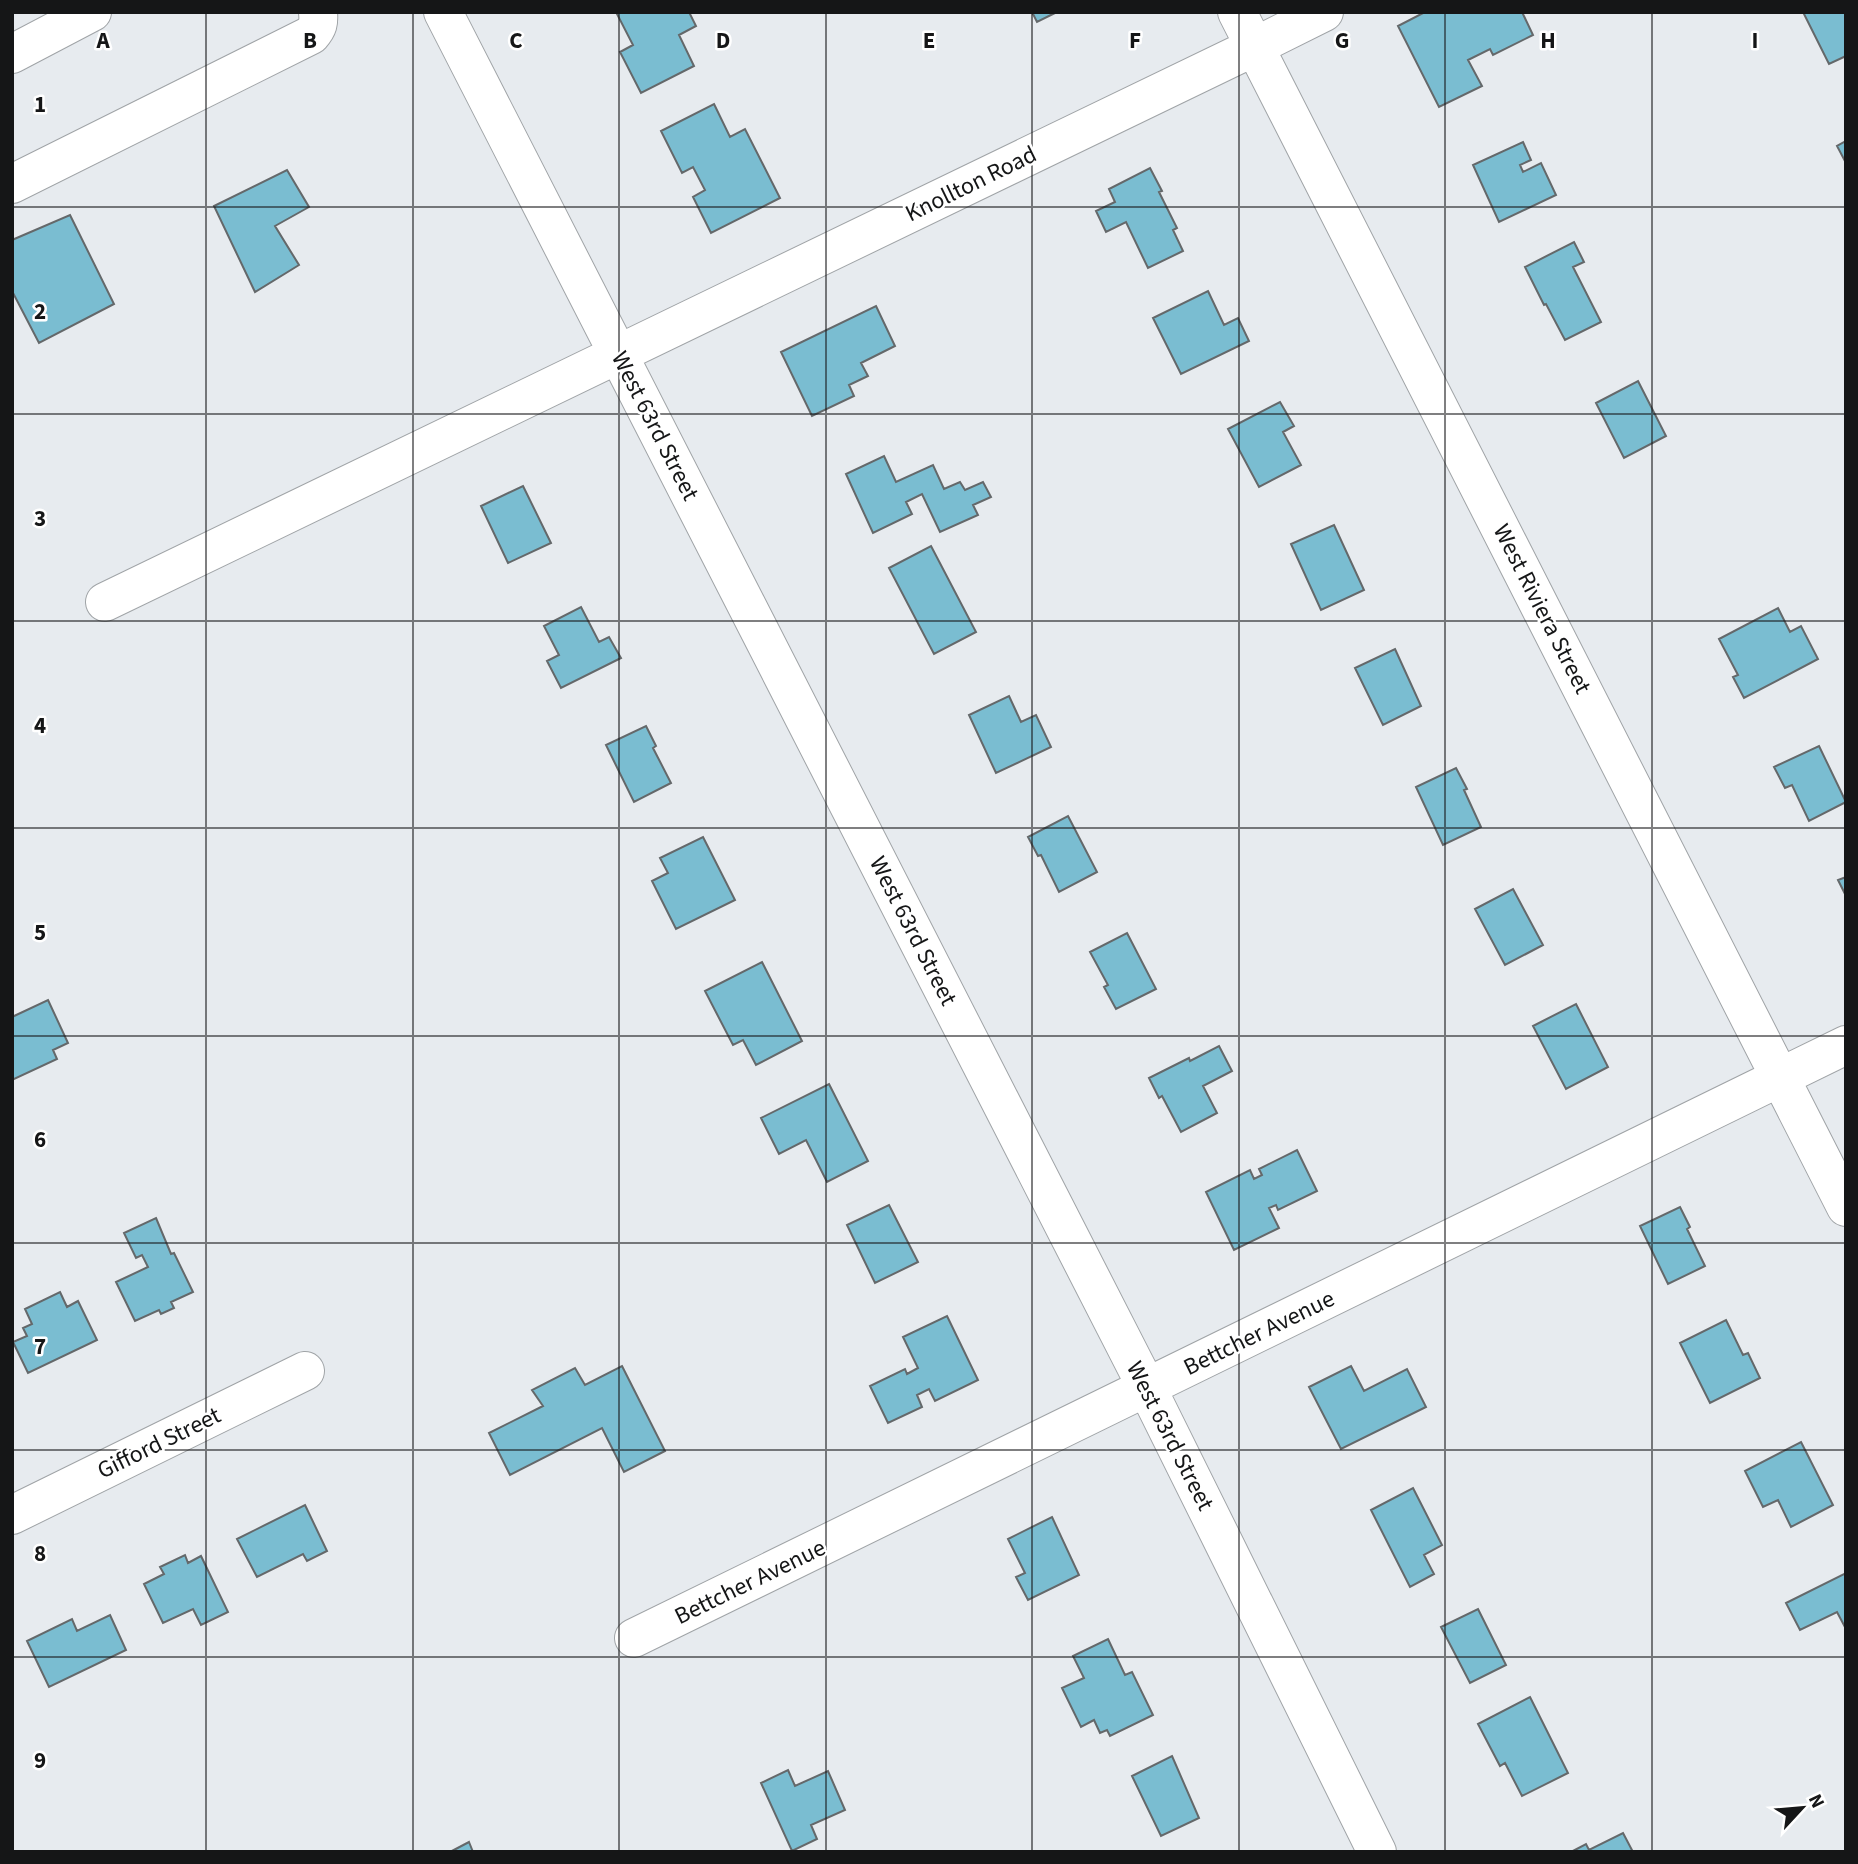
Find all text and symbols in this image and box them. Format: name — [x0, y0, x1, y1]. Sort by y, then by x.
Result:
text: A — [95, 24, 110, 57]
text: B — [303, 24, 317, 57]
text: C — [509, 24, 523, 57]
text: D — [716, 24, 730, 57]
text: E — [923, 24, 935, 57]
text: F — [1129, 24, 1141, 57]
text: G — [1335, 24, 1349, 57]
text: H — [1540, 24, 1556, 57]
text: I — [1752, 24, 1758, 57]
text: 1 — [34, 88, 46, 121]
street label: Knollton Road — [899, 137, 1043, 231]
text: 2 — [34, 295, 46, 328]
street label: West 63rd Street — [602, 345, 708, 507]
text: 3 — [34, 502, 46, 535]
street label: West Riviera Street — [1484, 518, 1600, 700]
text: 4 — [34, 709, 46, 742]
street label: West 63rd Street — [860, 850, 966, 1012]
text: 5 — [34, 916, 46, 949]
text: 6 — [34, 1123, 46, 1156]
street label: Bettcher Avenue — [1178, 1281, 1340, 1385]
text: 7 — [34, 1330, 46, 1363]
street label: West 63rd Street — [1117, 1355, 1223, 1517]
street label: Gifford Street — [91, 1398, 227, 1488]
street label: Bettcher Avenue — [669, 1530, 831, 1634]
text: 8 — [34, 1537, 46, 1570]
text: 9 — [34, 1744, 46, 1777]
north arrow — [1767, 1773, 1837, 1843]
text: N — [1801, 1790, 1831, 1813]

